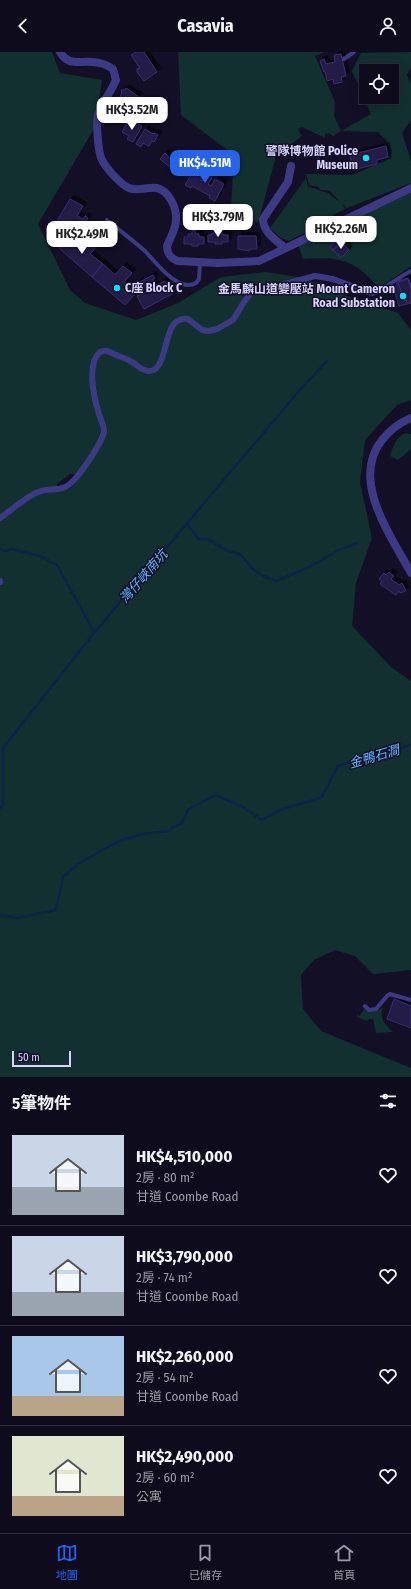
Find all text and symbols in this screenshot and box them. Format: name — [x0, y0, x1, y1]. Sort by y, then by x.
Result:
icon: back — [12, 15, 34, 37]
text: Casavia — [177, 15, 234, 37]
icon: person — [377, 15, 399, 37]
map controls — [359, 64, 399, 104]
button: locate — [359, 64, 399, 104]
pin: HK$3.52M — [91, 97, 173, 131]
text: HK$3.52M — [106, 102, 158, 117]
place label: 警隊博物館 Police Museum — [265, 144, 358, 172]
pin: HK$4.51M — [164, 150, 246, 184]
marker: 警隊博物館 Police Museum — [361, 153, 371, 163]
text: HK$4.51M — [179, 155, 231, 170]
pin: HK$3.79M — [177, 204, 259, 238]
text: HK$3.79M — [192, 209, 244, 224]
pin: HK$2.26M — [300, 216, 382, 250]
pin: HK$2.49M — [41, 221, 123, 255]
text: HK$2.26M — [315, 221, 367, 236]
text: HK$2.49M — [56, 226, 108, 241]
place label: C座 Block C — [125, 281, 183, 295]
place label: 金馬麟山道變壓站 Mount Cameron Road Substation — [218, 282, 395, 310]
marker: C座 Block C — [112, 283, 122, 293]
marker: 金馬麟山道變壓站 Mount Cameron Road Substation — [398, 291, 408, 301]
water label: 灣仔峽南坑 — [116, 545, 172, 606]
water label: 金鴨石澗 — [347, 742, 403, 771]
scale bar — [12, 1049, 71, 1068]
text: 50 m — [18, 1051, 40, 1064]
icon: filters — [377, 1090, 399, 1112]
text: 5筆物件 — [12, 1093, 71, 1114]
text: HK$4,510,000 — [136, 1146, 233, 1167]
icon: home — [44, 1151, 92, 1199]
icon: heart — [377, 1164, 399, 1186]
text: 2房 · 80 m² — [136, 1170, 195, 1185]
text: 甘道 Coombe Road — [136, 1189, 238, 1204]
text: HK$3,790,000 — [136, 1246, 233, 1267]
icon: home — [44, 1252, 92, 1300]
icon: heart — [377, 1265, 399, 1287]
text: 2房 · 74 m² — [136, 1270, 192, 1285]
text: 甘道 Coombe Road — [136, 1289, 238, 1304]
text: HK$2,260,000 — [136, 1346, 233, 1367]
icon: home — [44, 1352, 92, 1400]
icon: heart — [377, 1365, 399, 1387]
text: 2房 · 54 m² — [136, 1370, 194, 1385]
text: 甘道 Coombe Road — [136, 1389, 238, 1404]
text: HK$2,490,000 — [136, 1446, 234, 1467]
icon: home — [44, 1452, 92, 1500]
icon: heart — [377, 1465, 399, 1487]
text: 2房 · 60 m² — [136, 1470, 195, 1485]
text: 公寓 — [136, 1489, 162, 1504]
tab: 地圖 — [56, 1542, 78, 1582]
tab: 已儲存 — [189, 1542, 222, 1582]
tab: 首頁 — [333, 1542, 355, 1582]

